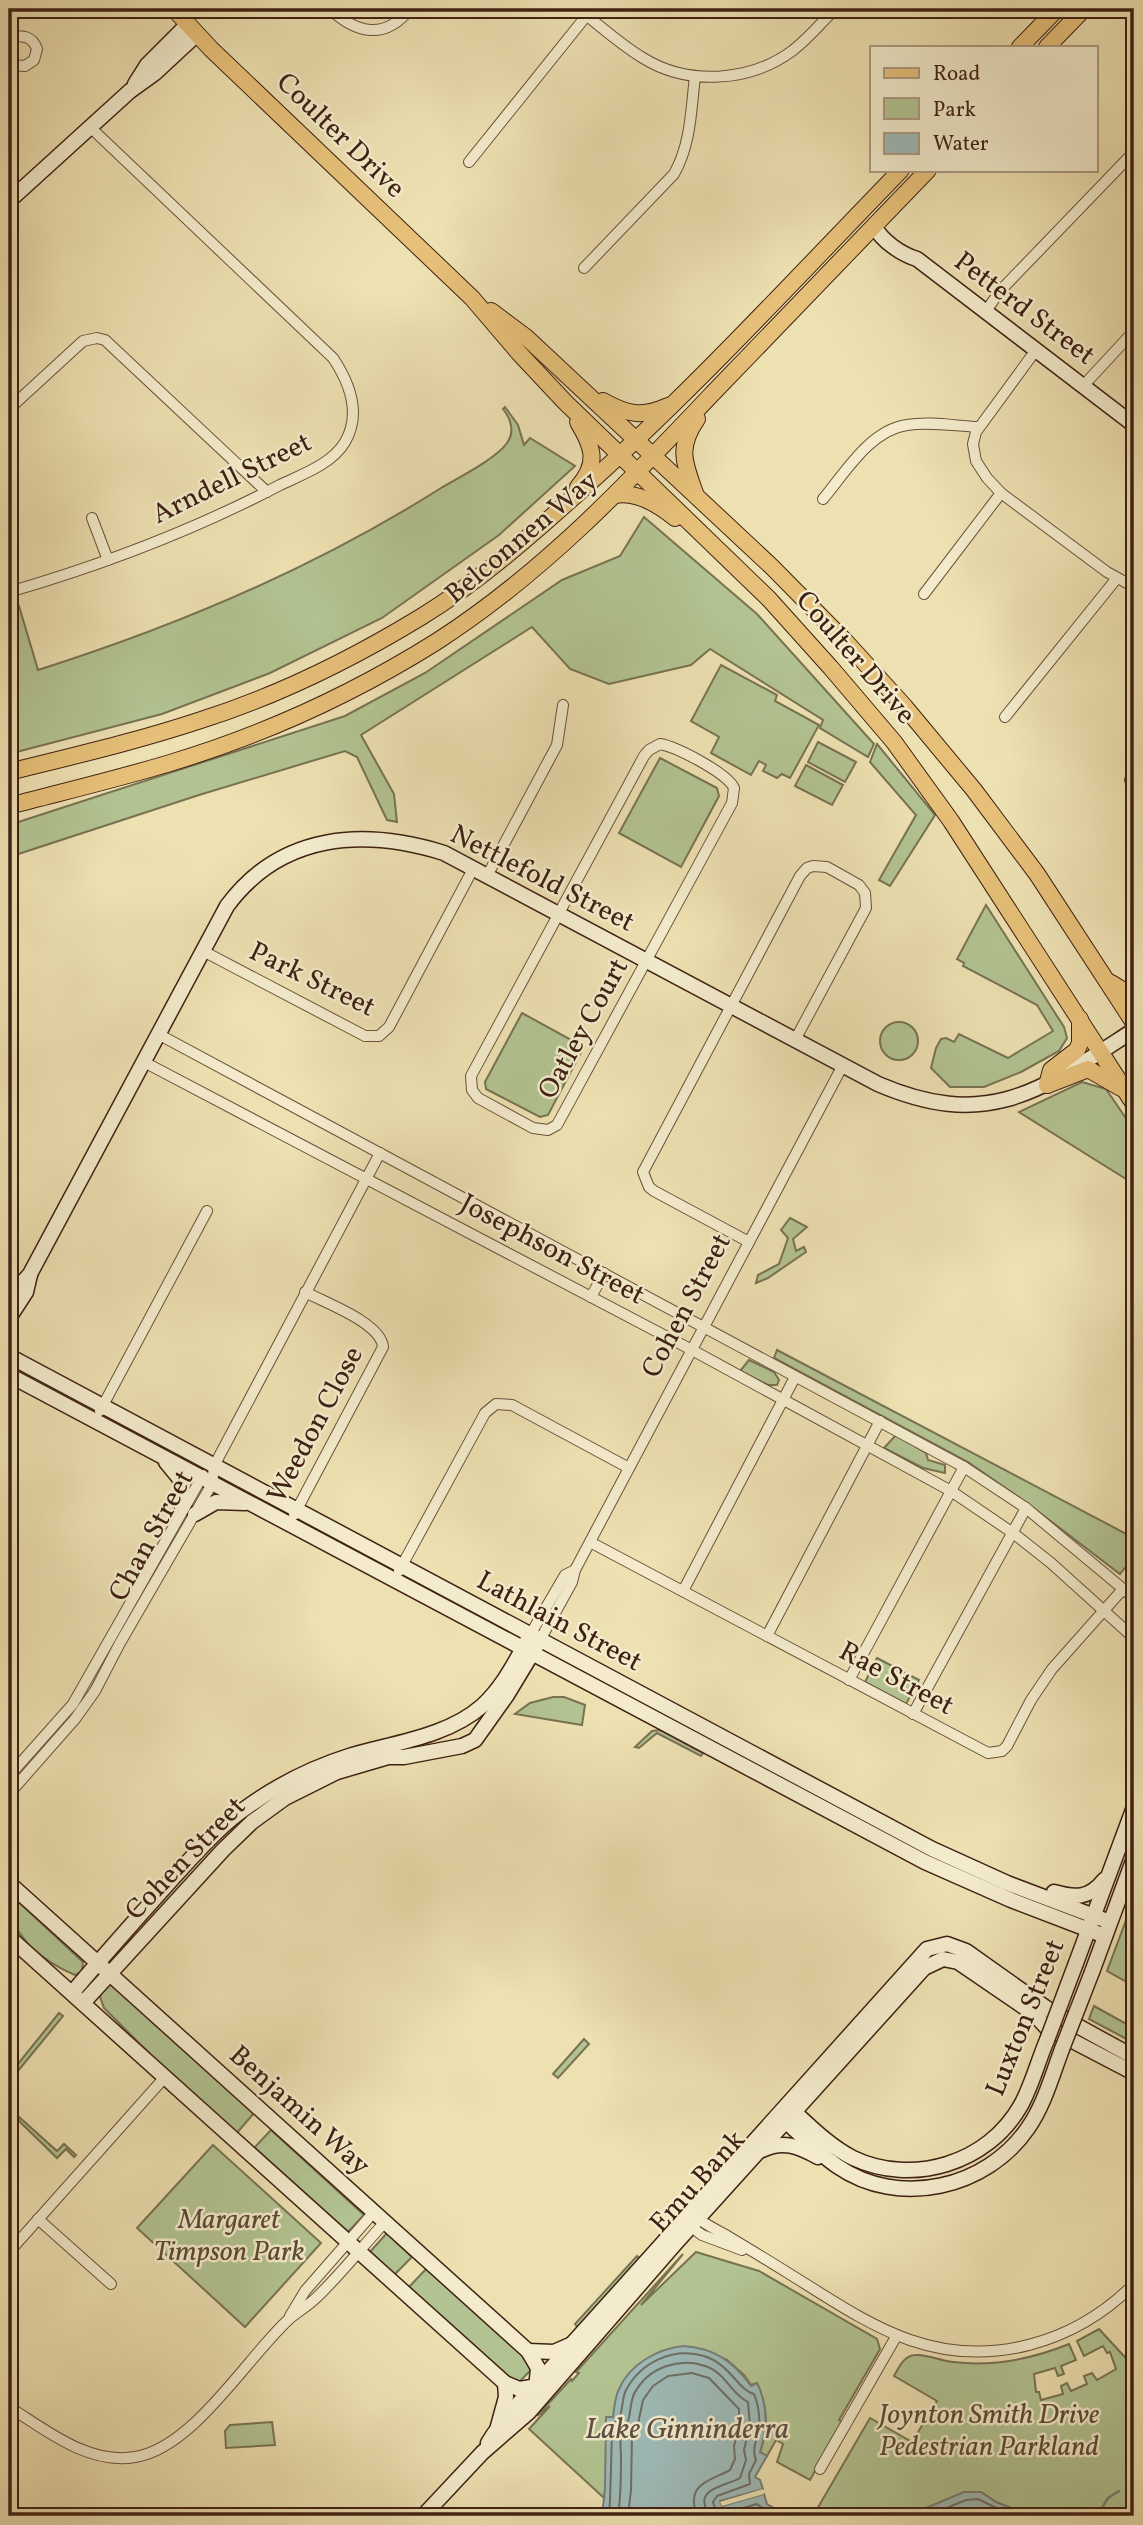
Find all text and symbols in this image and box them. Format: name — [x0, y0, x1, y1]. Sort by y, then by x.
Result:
legend — [870, 46, 1098, 172]
text: Road — [933, 60, 980, 89]
street label: Coulter Drive — [267, 64, 413, 208]
text: Park — [933, 96, 976, 125]
text: Water — [933, 130, 989, 159]
street label: Petterd Street — [945, 243, 1103, 375]
street label: Arndell Street — [146, 424, 318, 534]
street label: Belconnen Way — [437, 462, 607, 614]
street label: Coulter Drive — [786, 583, 924, 733]
street label: Nettlefold Street — [443, 816, 641, 942]
street label: Park Street — [242, 933, 382, 1027]
street label: Oatley Court — [529, 951, 639, 1107]
street label: Josephson Street — [453, 1185, 651, 1315]
street label: Cohen Street — [633, 1227, 741, 1385]
street label: Weedon Close — [258, 1340, 374, 1510]
street label: Chan Street — [100, 1463, 204, 1609]
street label: Lathlain Street — [469, 1562, 649, 1682]
street label: Rae Street — [832, 1632, 960, 1726]
street label: Cohen Street — [117, 1788, 255, 1930]
street label: Luxton Street — [977, 1934, 1075, 2102]
street label: Benjamin Way — [220, 2037, 378, 2185]
street label: Emu Bank — [641, 2122, 755, 2242]
park label: Margaret Timpson Park — [153, 2201, 305, 2272]
park label: Joynton Smith Drive Pedestrian Parkland — [876, 2396, 1099, 2467]
water label: Lake Ginninderra — [585, 2409, 789, 2451]

